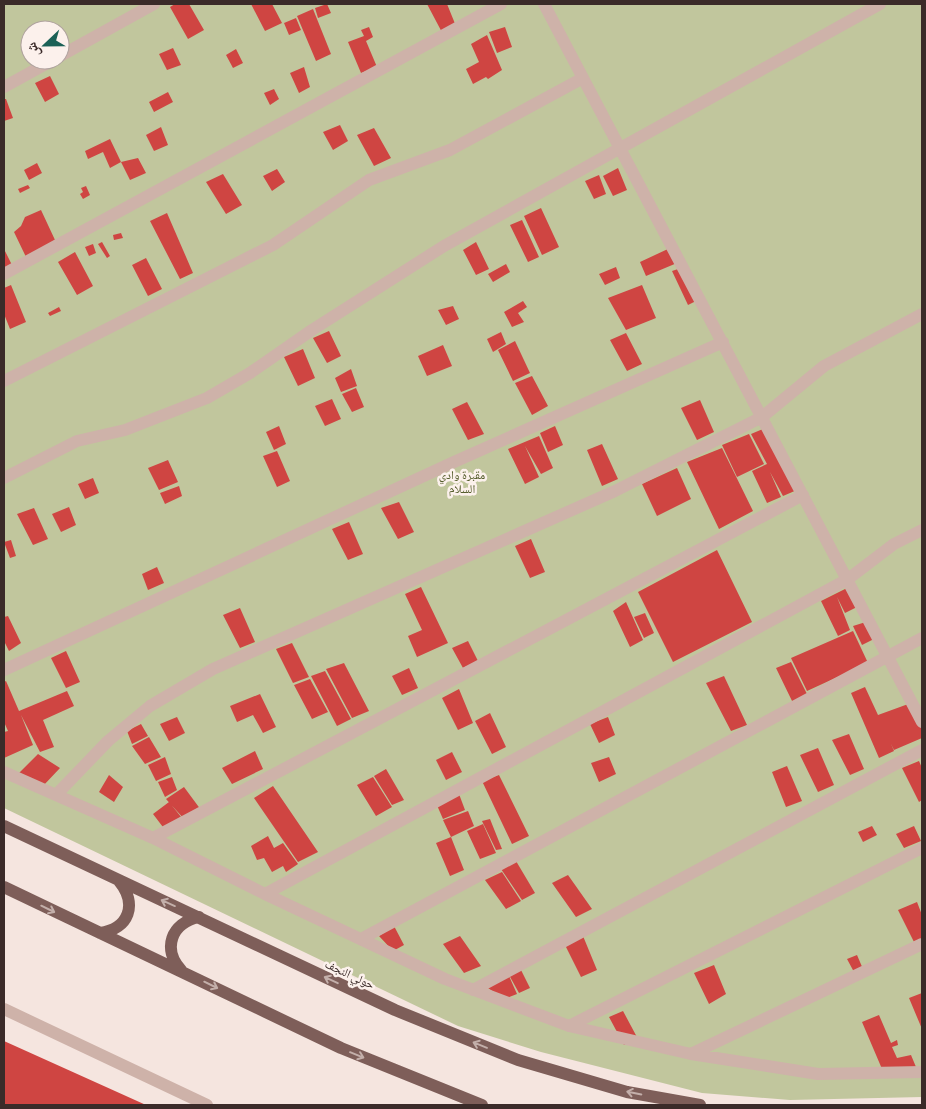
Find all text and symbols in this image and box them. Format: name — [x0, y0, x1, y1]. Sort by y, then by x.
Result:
north arrow — [20, 20, 70, 70]
text: ش — [21, 39, 44, 61]
park label: مقبرة وادي السلام — [439, 466, 485, 497]
one-way arrow — [161, 898, 176, 908]
one-way arrow — [40, 904, 55, 914]
street label: حولي النجف — [321, 955, 378, 995]
one-way arrow — [324, 974, 339, 984]
one-way arrow — [203, 981, 218, 990]
one-way arrow — [473, 1039, 488, 1049]
one-way arrow — [350, 1051, 365, 1060]
one-way arrow — [627, 1088, 643, 1098]

